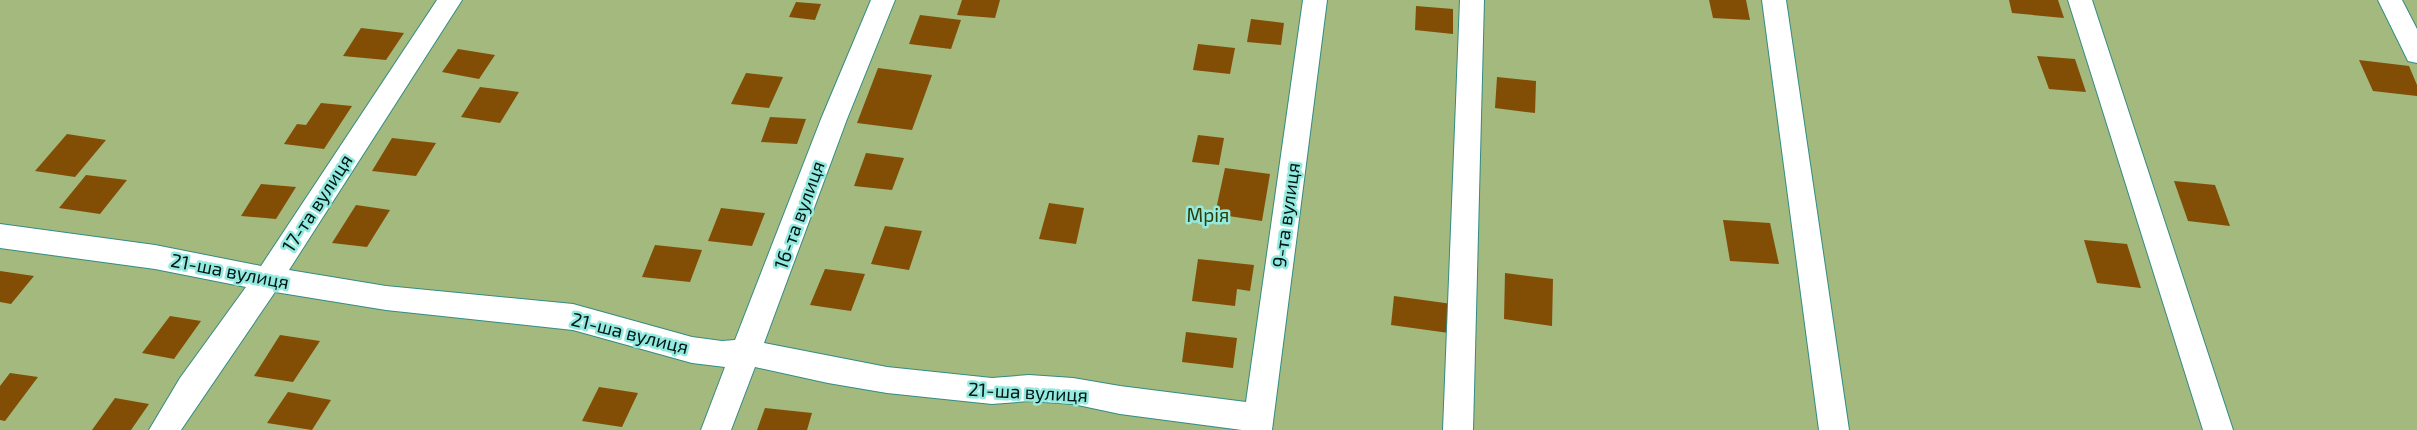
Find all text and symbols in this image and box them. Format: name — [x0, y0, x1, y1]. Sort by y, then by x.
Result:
street label: 17-та вулиця — [276, 149, 358, 257]
street label: 16-та вулиця — [768, 158, 830, 272]
street label: 9-та вулиця — [1267, 161, 1305, 269]
park label: Мрія — [1187, 203, 1229, 226]
street label: 21-ша вулиця — [169, 248, 291, 294]
street label: 21-ша вулиця — [569, 307, 691, 359]
street label: 21-ша вулиця — [967, 377, 1089, 407]

